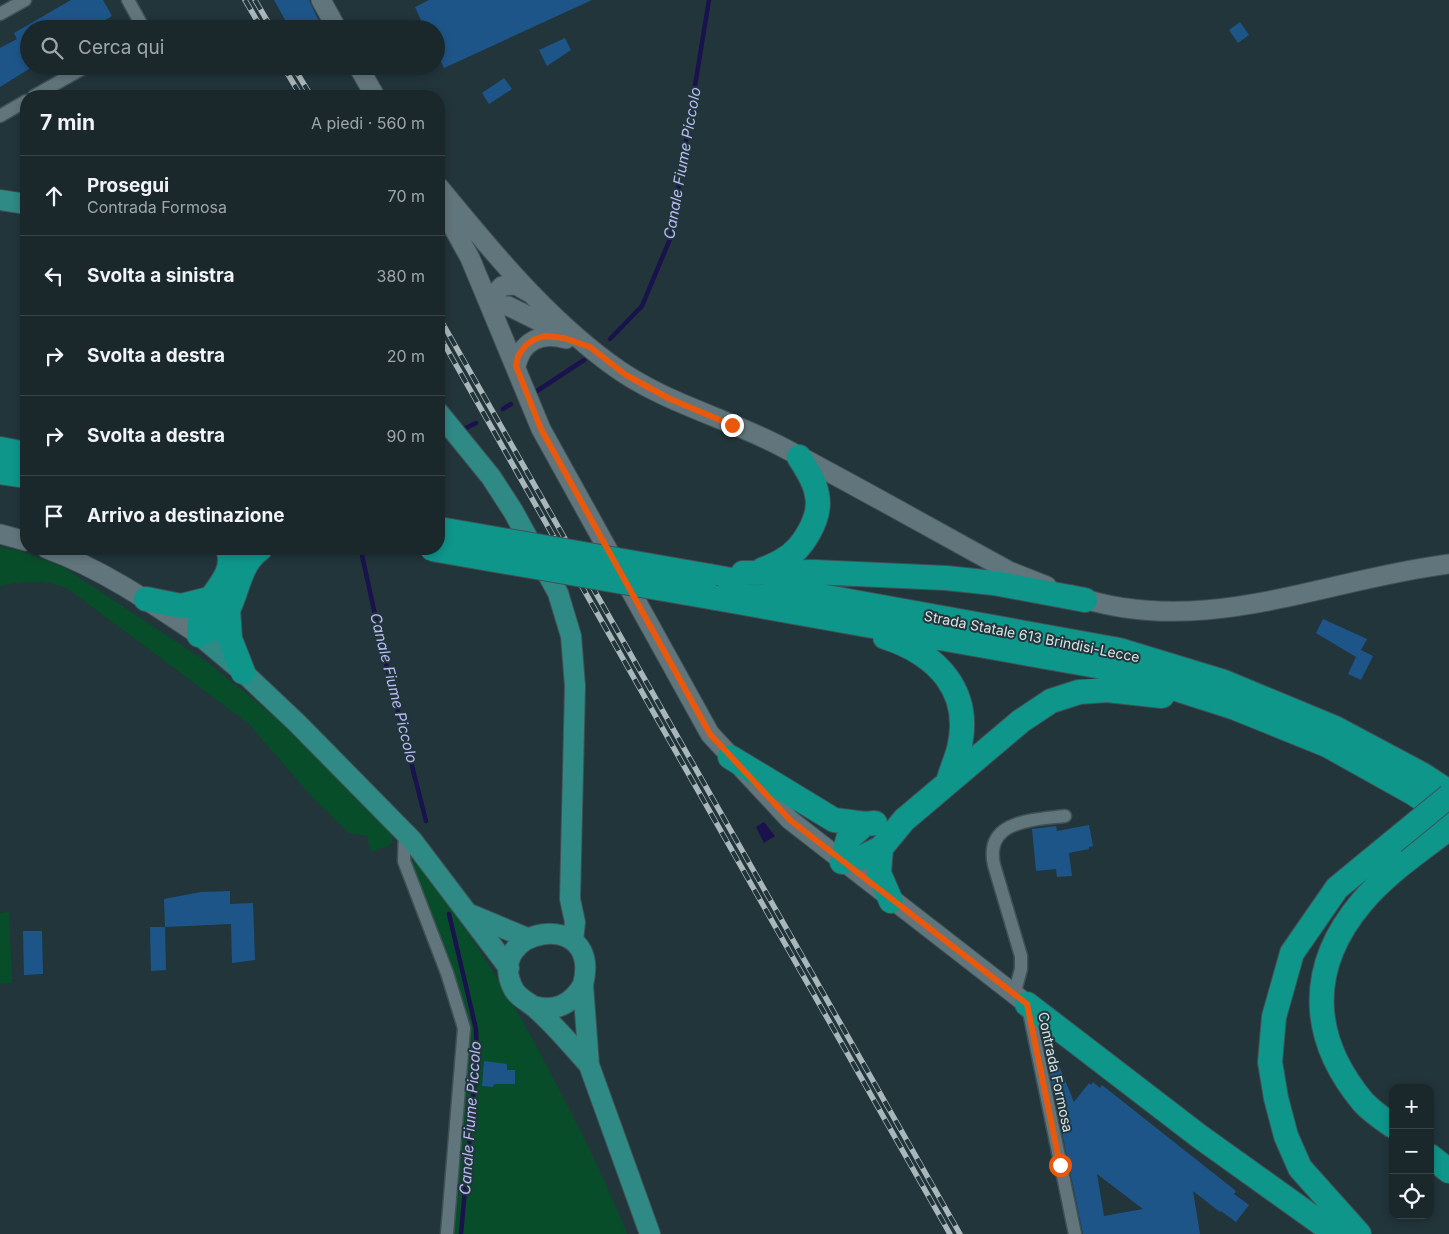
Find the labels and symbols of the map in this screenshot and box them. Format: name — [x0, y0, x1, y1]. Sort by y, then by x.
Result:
water label: Canale Fiume Piccolo — [659, 85, 705, 241]
route end — [721, 414, 744, 437]
street label: Strada Statale 613 Brindisi-Lecce — [923, 607, 1141, 665]
water label: Canale Fiume Piccolo — [366, 611, 422, 765]
street label: Contrada Formosa — [1035, 1010, 1077, 1134]
water label: Canale Fiume Piccolo — [455, 1040, 485, 1196]
route start — [1049, 1154, 1072, 1177]

